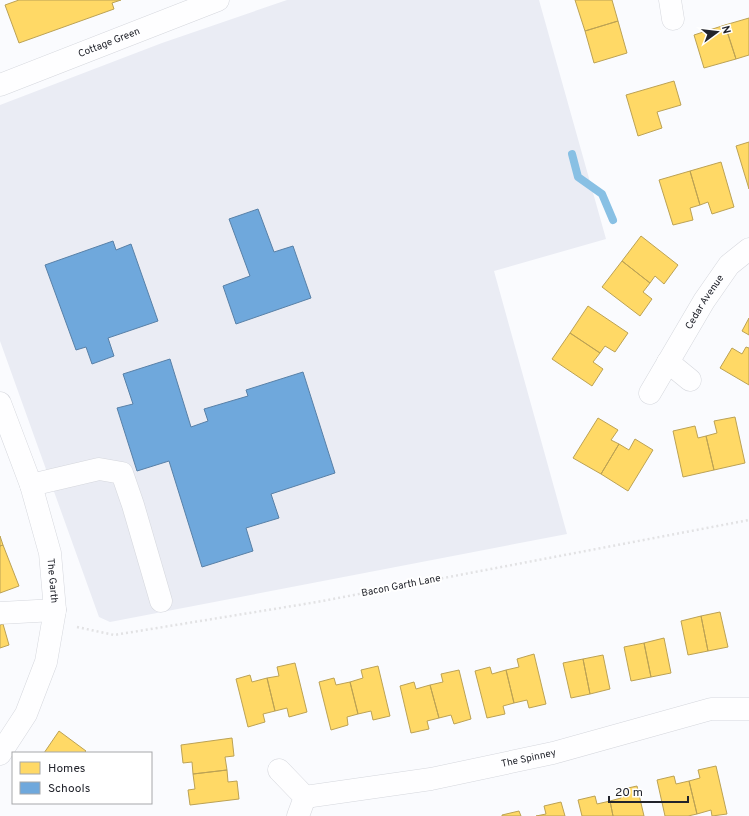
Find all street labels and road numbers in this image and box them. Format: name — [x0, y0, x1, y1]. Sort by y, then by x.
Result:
street label: Cottage Green — [76, 25, 142, 60]
street label: Cedar Avenue — [682, 272, 727, 332]
street label: The Garth — [44, 558, 61, 604]
street label: Bacon Garth Lane — [360, 572, 442, 600]
street label: The Spinney — [500, 746, 557, 770]

